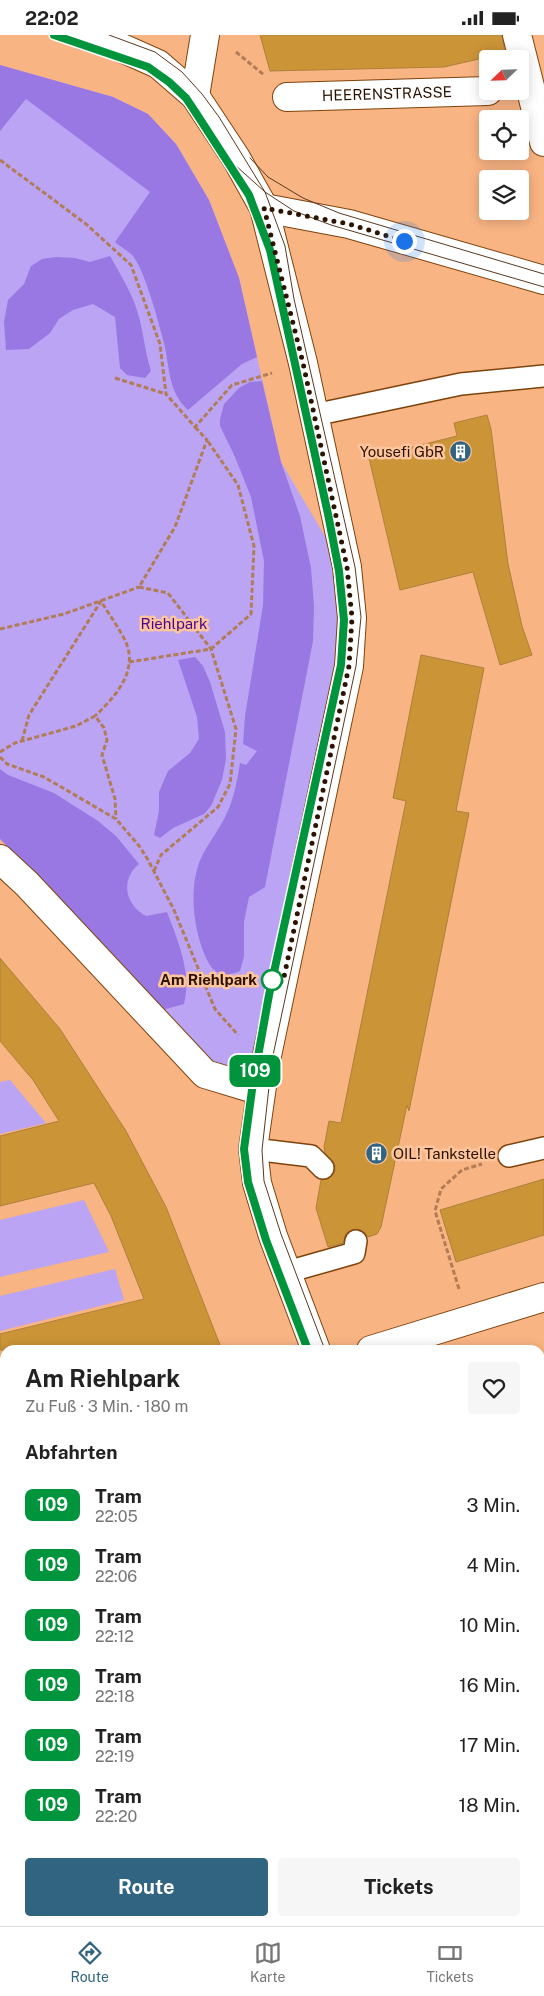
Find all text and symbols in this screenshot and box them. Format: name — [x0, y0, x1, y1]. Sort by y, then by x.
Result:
text: 22:02 — [25, 7, 79, 29]
north arrow — [479, 50, 529, 100]
map controls — [479, 50, 529, 220]
street label: HEERENSTRASSE — [322, 83, 452, 104]
button: locate — [479, 110, 529, 160]
button: layers — [479, 170, 529, 220]
your location — [392, 229, 417, 254]
building icon: Yousefi GbR — [448, 440, 472, 464]
place label: Yousefi GbR — [360, 443, 444, 460]
park label: Riehlpark — [141, 615, 207, 632]
marker: Am Riehlpark — [261, 969, 283, 991]
place label: Am Riehlpark — [160, 971, 257, 988]
line badge: 109 — [226, 1055, 284, 1087]
text: 109 — [239, 1060, 271, 1081]
building icon: OIL! Tankstelle — [365, 1142, 389, 1166]
place label: OIL! Tankstelle — [393, 1145, 496, 1162]
button: heart — [468, 1362, 520, 1414]
text: Am Riehlpark — [25, 1364, 180, 1392]
text: Zu Fuß · 3 Min. · 180 m — [25, 1397, 188, 1416]
text: Abfahrten — [25, 1441, 117, 1463]
text: Tram — [95, 1485, 142, 1507]
text: 109 — [37, 1494, 68, 1515]
text: 3 Min. — [467, 1494, 520, 1516]
text: 22:05 — [95, 1507, 138, 1526]
text: Tram — [95, 1545, 142, 1567]
text: 109 — [37, 1554, 68, 1575]
text: 4 Min. — [467, 1554, 520, 1576]
text: 22:06 — [95, 1567, 137, 1586]
text: Tram — [95, 1605, 142, 1627]
text: 109 — [37, 1614, 68, 1635]
text: 10 Min. — [459, 1614, 520, 1636]
text: 22:12 — [95, 1627, 134, 1646]
text: Tram — [95, 1665, 142, 1687]
text: 109 — [37, 1674, 68, 1695]
text: 16 Min. — [459, 1674, 520, 1696]
text: 22:18 — [95, 1687, 135, 1706]
text: Tram — [95, 1725, 142, 1747]
text: 109 — [37, 1734, 68, 1755]
text: 17 Min. — [459, 1734, 520, 1756]
text: 22:19 — [95, 1747, 134, 1766]
text: Tram — [95, 1785, 142, 1807]
text: 109 — [37, 1794, 68, 1815]
text: 18 Min. — [458, 1794, 520, 1816]
text: 22:20 — [95, 1807, 137, 1826]
button: Route — [25, 1858, 268, 1916]
button: Tickets — [278, 1858, 520, 1916]
tab: Route — [70, 1939, 109, 1985]
tab: Karte — [250, 1939, 286, 1985]
tab: Tickets — [427, 1939, 473, 1985]

